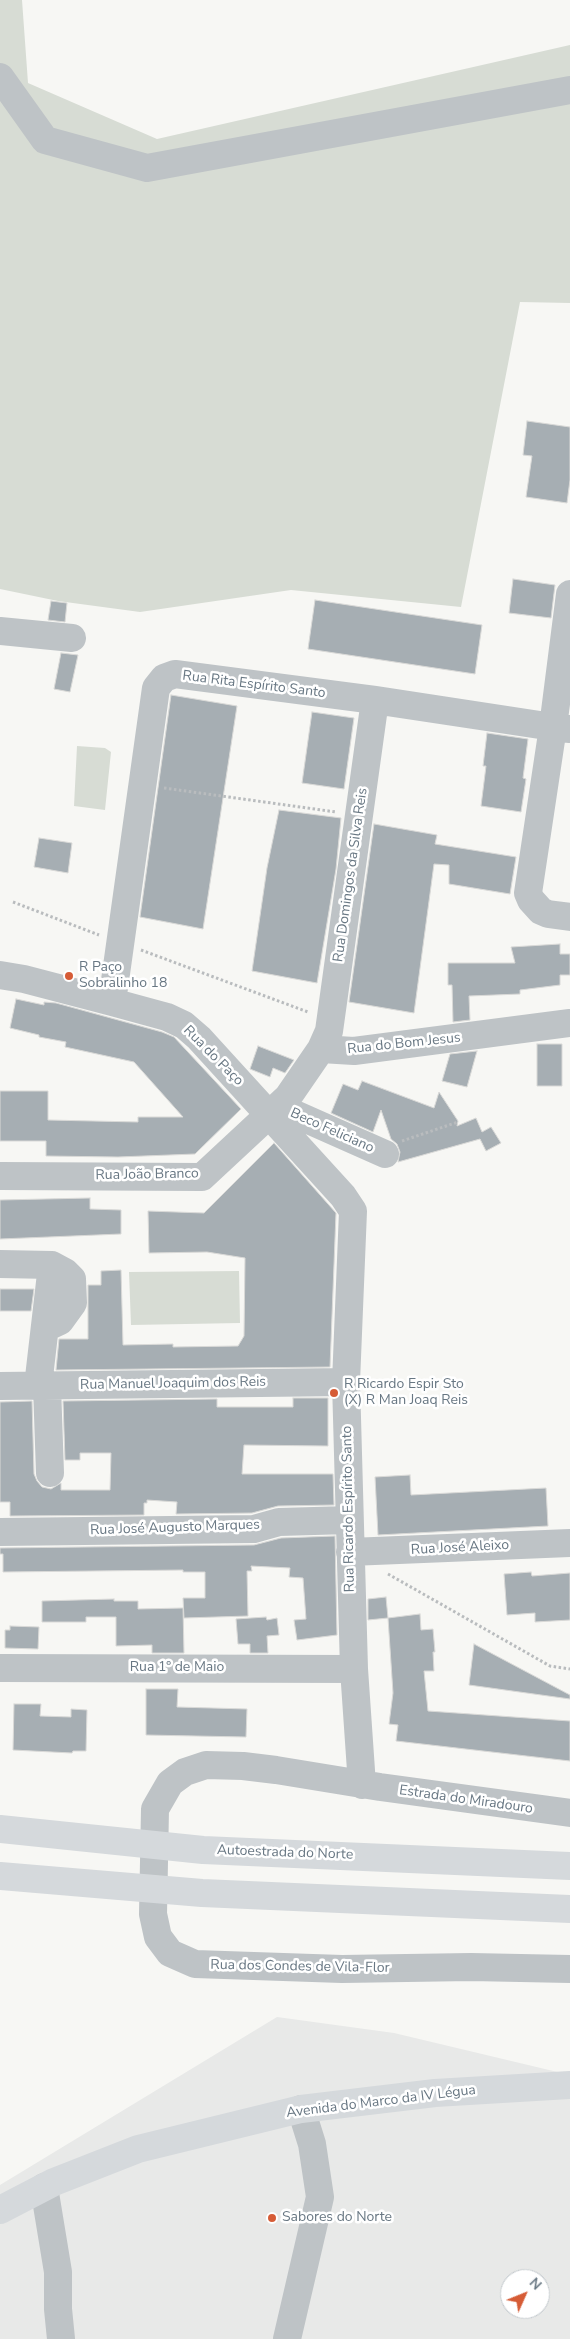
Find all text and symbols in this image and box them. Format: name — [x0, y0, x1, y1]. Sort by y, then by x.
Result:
street label: Rua Rita Espírito Santo — [181, 668, 327, 702]
street label: Rua Domingos da Silva Reis — [330, 787, 372, 963]
place label: R Paço Sobralinho 18 — [79, 960, 167, 992]
marker: R Paço Sobralinho 18 — [63, 970, 75, 982]
street label: Rua do Paço — [180, 1023, 246, 1089]
street label: Rua do Bom Jesus — [346, 1030, 462, 1058]
street label: Beco Feliciano — [288, 1105, 376, 1157]
street label: Rua João Branco — [95, 1166, 199, 1184]
street label: Rua Manuel Joaquim dos Reis — [80, 1374, 266, 1394]
place label: R Ricardo Espir Sto (X) R Man Joaq Reis — [344, 1377, 468, 1410]
marker: R Ricardo Espir Sto (X) R Man Joaq Reis — [328, 1387, 340, 1399]
street label: Rua Ricardo Espírito Santo — [339, 1426, 359, 1592]
street label: Rua José Augusto Marques — [90, 1517, 260, 1539]
street label: Rua José Aleixo — [410, 1537, 510, 1559]
street label: Rua 1º de Maio — [130, 1660, 224, 1676]
street label: Estrada do Miradouro — [398, 1782, 534, 1818]
street label: Autoestrada do Norte — [216, 1842, 354, 1864]
street label: Rua dos Condes de Vila-Flor — [210, 1957, 390, 1977]
street label: Avenida do Marco da IV Légua — [285, 2082, 477, 2122]
place label: Sabores do Norte — [282, 2210, 392, 2226]
marker: Sabores do Norte — [266, 2212, 278, 2224]
north arrow — [500, 2269, 550, 2319]
text: N — [525, 2274, 546, 2294]

